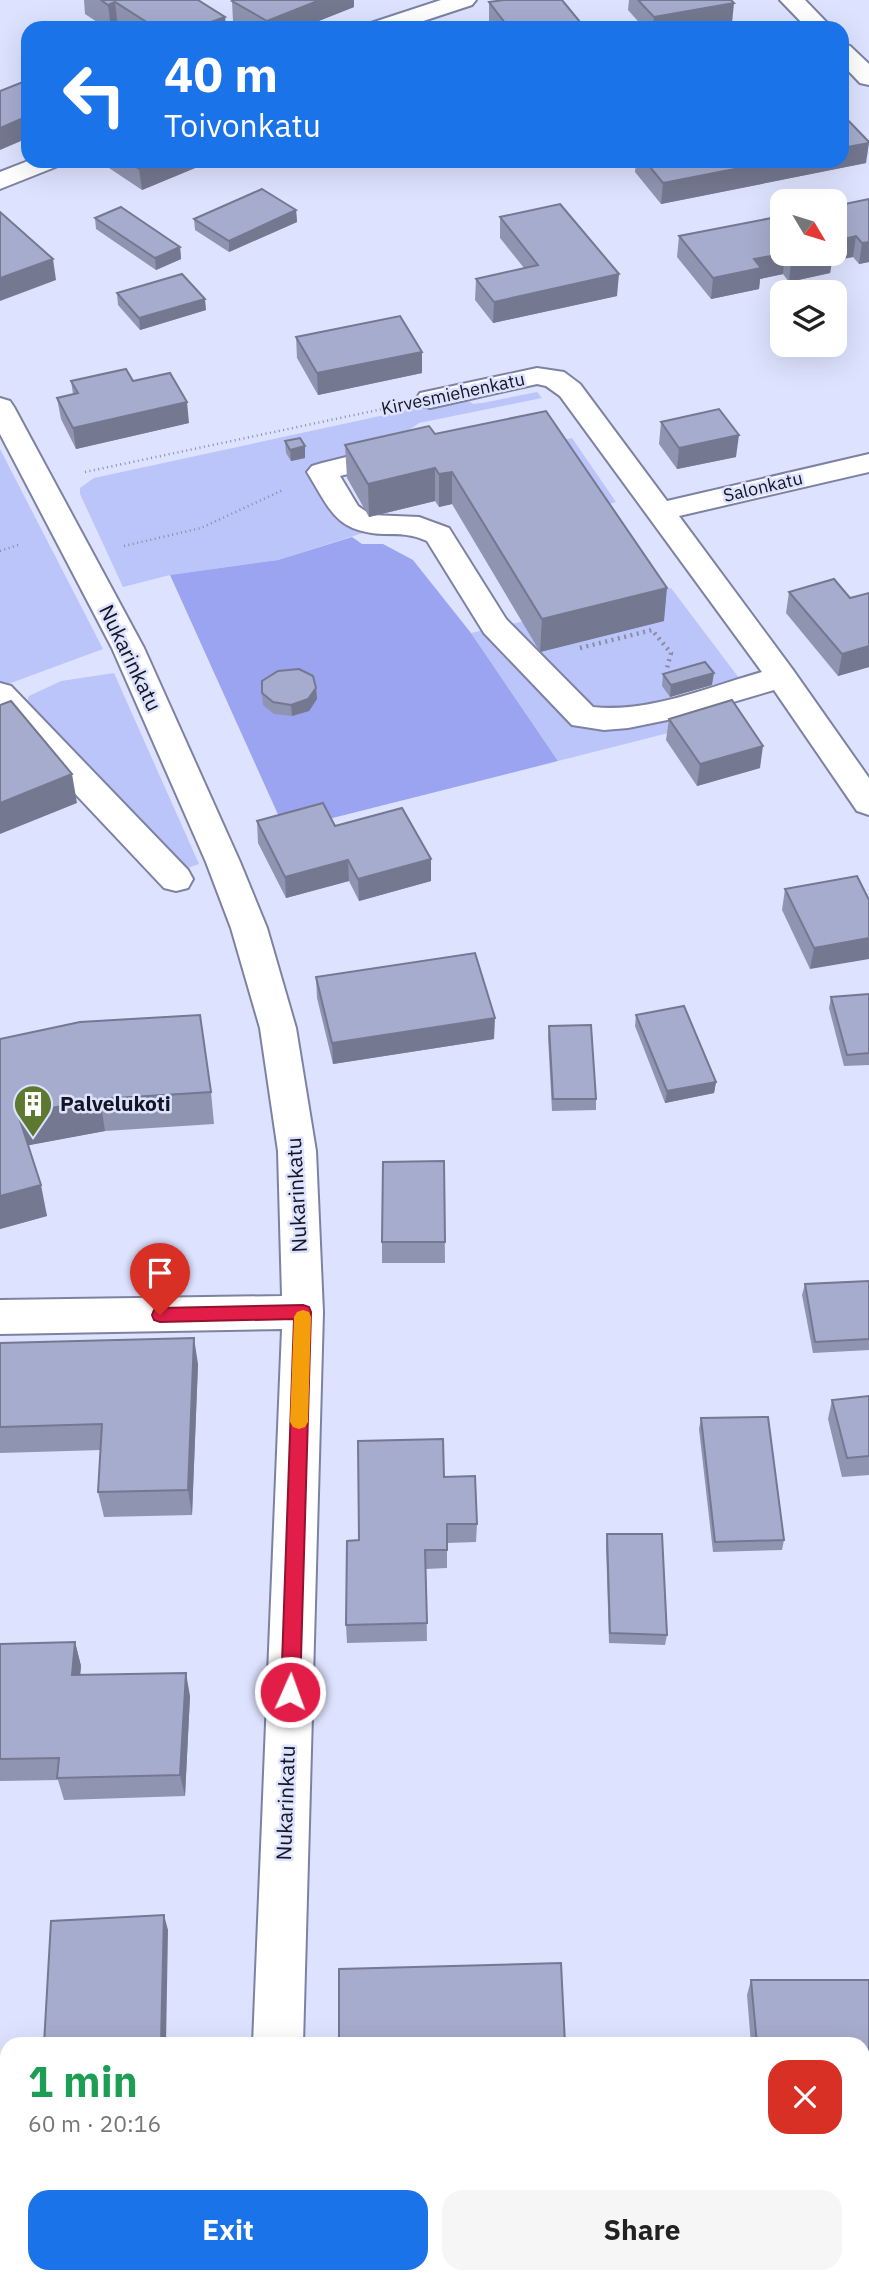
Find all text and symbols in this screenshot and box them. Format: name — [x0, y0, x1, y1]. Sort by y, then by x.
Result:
text: 40 m — [164, 42, 278, 105]
icon: left — [49, 49, 140, 140]
text: Toivonkatu — [164, 104, 321, 146]
north arrow — [770, 189, 847, 266]
map controls — [770, 189, 847, 357]
button: layers — [770, 280, 847, 357]
street label: Kirvesmiehenkatu — [379, 367, 527, 420]
street label: Salonkatu — [721, 466, 805, 507]
street label: Nukarinkatu — [93, 600, 169, 716]
building icon: Palvelukoti — [12, 1083, 54, 1138]
place label: Palvelukoti — [60, 1089, 171, 1117]
street label: Nukarinkatu — [279, 1137, 313, 1253]
pin — [130, 1243, 190, 1315]
icon: arrive — [141, 1254, 179, 1292]
position arrow — [253, 1655, 327, 1729]
street label: Nukarinkatu — [269, 1745, 301, 1861]
text: 1 min — [28, 2054, 138, 2109]
button: close — [768, 2060, 842, 2134]
text: 60 m · 20:16 — [28, 2108, 161, 2138]
button: Exit — [28, 2190, 428, 2270]
button: Share — [442, 2190, 842, 2270]

